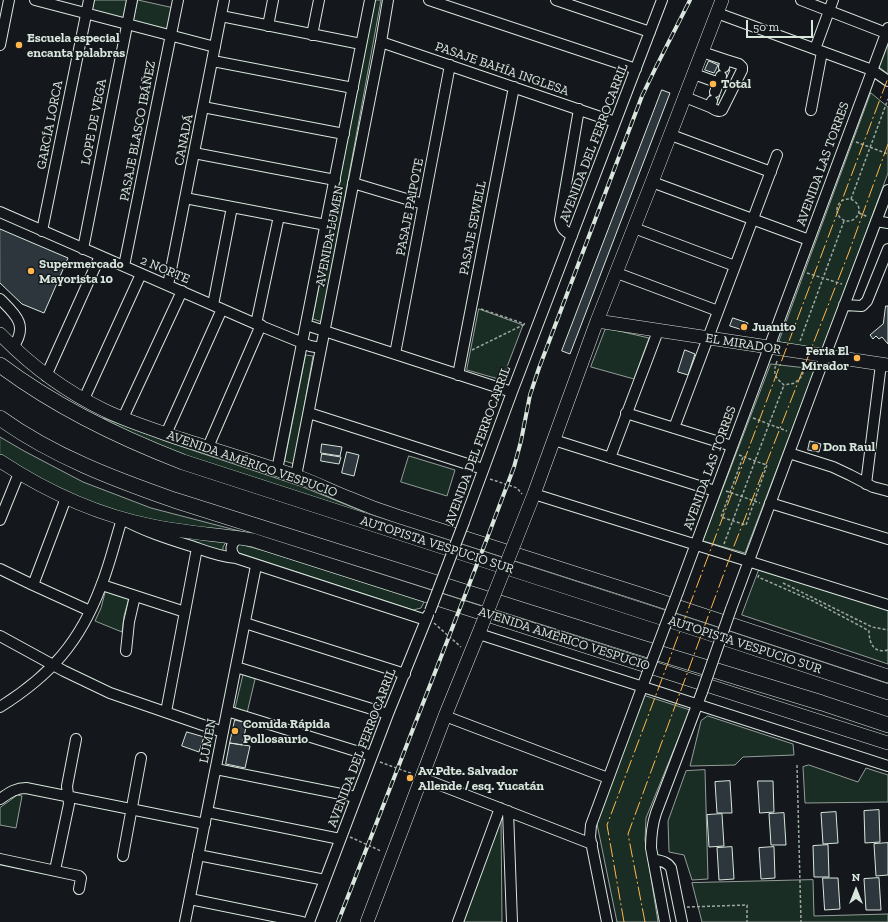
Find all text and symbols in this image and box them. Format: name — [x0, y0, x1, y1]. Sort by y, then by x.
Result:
scale bar — [748, 12, 815, 38]
text: 50 m — [753, 20, 779, 34]
place label: Escuela especial encanta palabras — [27, 30, 125, 61]
street label: PASAJE BAHÍA INGLESA — [433, 39, 571, 99]
marker: Escuela especial encanta palabras — [14, 40, 24, 50]
street label: PASAJE BLASCO IBÁÑEZ — [117, 59, 159, 203]
street label: AVENIDA DEL FERROCARRIL — [556, 61, 632, 225]
place label: Total — [721, 76, 751, 92]
street label: LOPE DE VEGA — [78, 78, 110, 166]
street label: GARCÍA LORCA — [34, 79, 66, 171]
marker: Total — [708, 79, 718, 89]
street label: AVENIDA LAS TORRES — [793, 100, 853, 228]
street label: CANADÁ — [171, 113, 197, 167]
street label: PASAJE PAIPOTE — [393, 157, 427, 257]
street label: PASAJE SEWELL — [456, 180, 490, 276]
street label: AVENIDA LUMEN — [313, 184, 347, 288]
street label: 2 NORTE — [138, 253, 192, 287]
place label: Supermercado Mayorista 10 — [39, 256, 124, 287]
marker: Supermercado Mayorista 10 — [26, 266, 36, 276]
place label: Juanito — [752, 319, 796, 335]
marker: Juanito — [739, 322, 749, 332]
street label: EL MIRADOR — [704, 330, 782, 358]
place label: Feria El Mirador — [801, 343, 849, 374]
marker: Feria El Mirador — [852, 353, 862, 363]
street label: AVENIDA DEL FERROCARRIL — [442, 364, 514, 528]
street label: AVENIDA LAS TORRES — [680, 404, 740, 532]
street label: AVENIDA AMÉRICO VESPUCIO — [165, 427, 339, 501]
place label: Don Raul — [823, 439, 875, 455]
marker: Don Raul — [810, 442, 820, 452]
street label: AUTOPISTA VESPUCIO SUR — [358, 513, 516, 577]
street label: AVENIDA AMÉRICO VESPUCIO — [476, 604, 652, 674]
street label: AUTOPISTA VESPUCIO SUR — [666, 613, 824, 677]
street label: AVENIDA DEL FERROCARRIL — [324, 666, 400, 830]
place label: Comida Rápida Pollosaurio — [243, 716, 330, 747]
street label: LUMEN — [196, 717, 220, 765]
marker: Comida Rápida Pollosaurio — [230, 726, 240, 736]
place label: Av.Pdte. Salvador Allende / esq. Yucatán — [418, 763, 544, 794]
marker: Av.Pdte. Salvador Allende / esq. Yucatán — [405, 773, 415, 783]
north arrow — [836, 870, 876, 910]
text: N — [852, 871, 860, 884]

